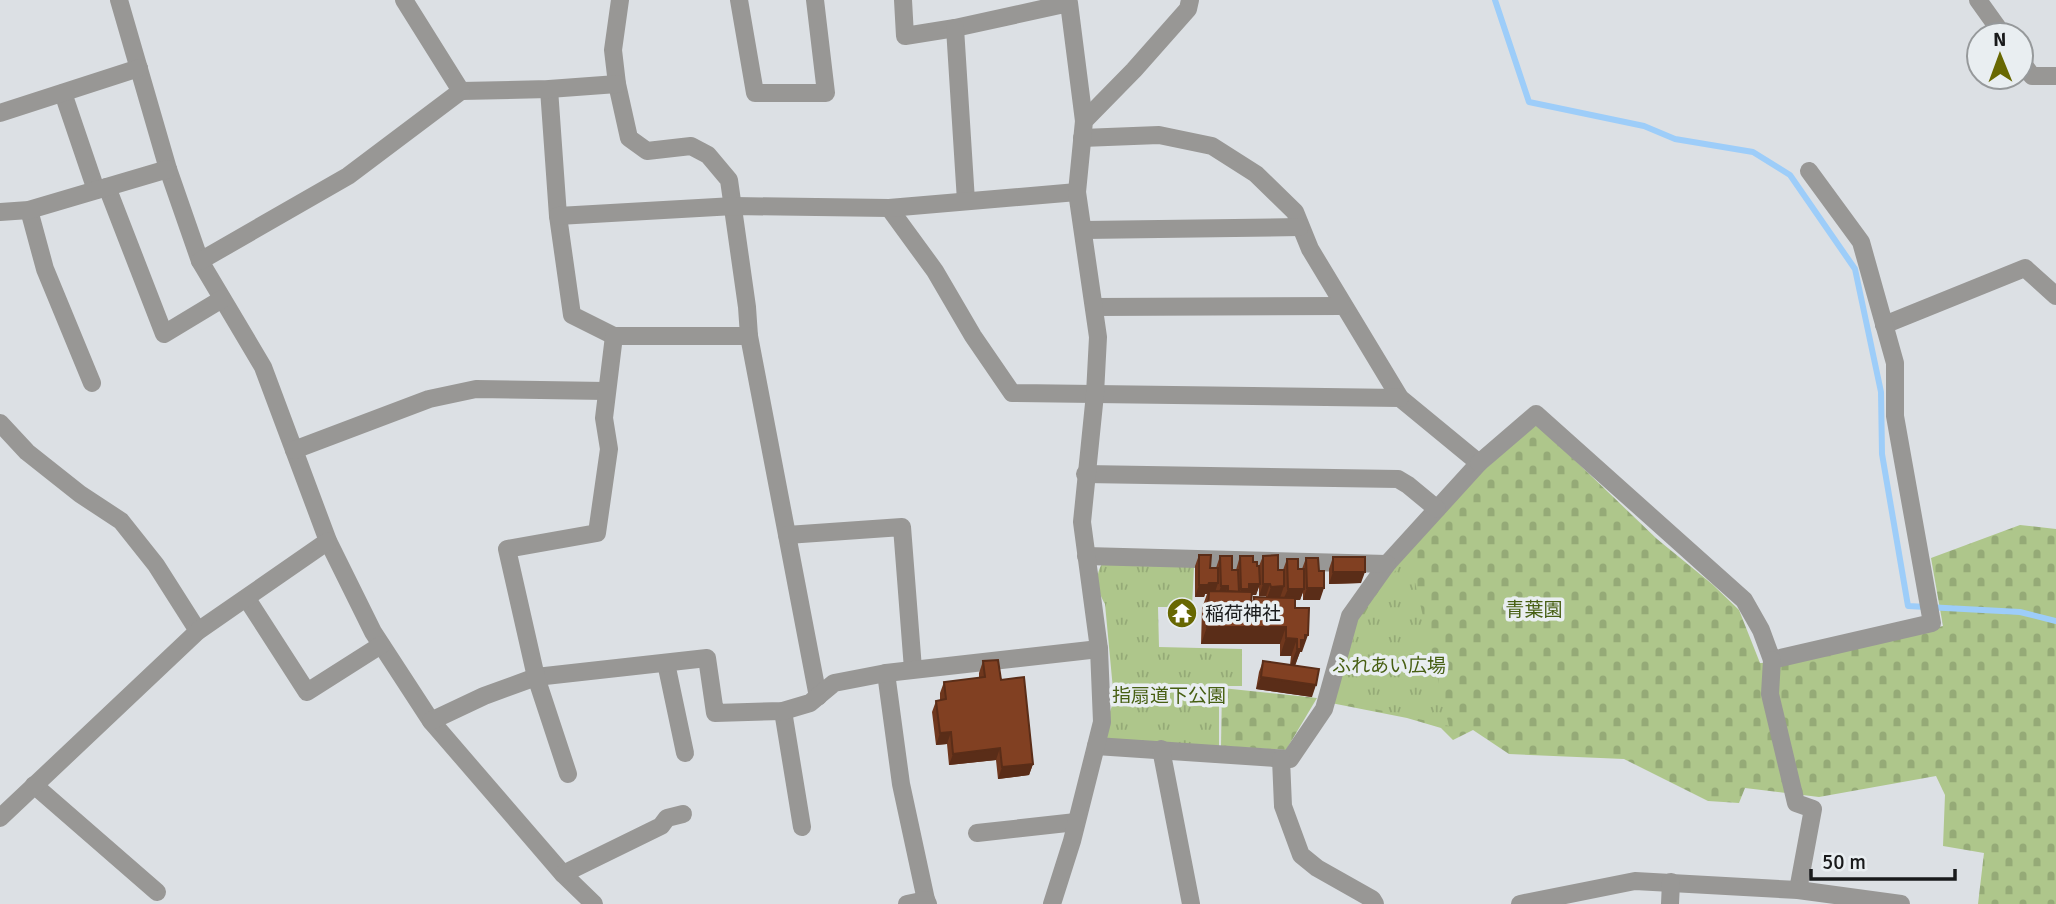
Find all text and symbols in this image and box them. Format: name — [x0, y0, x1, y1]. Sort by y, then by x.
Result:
north arrow — [1965, 21, 2035, 91]
text: N — [1993, 28, 2007, 52]
temple icon: 稲荷神社 — [1165, 596, 1199, 630]
park label: 青葉園 — [1505, 598, 1563, 622]
place label: 稲荷神社 — [1205, 602, 1281, 626]
park label: ふれあい広場 — [1332, 654, 1446, 678]
park label: 指扇道下公園 — [1112, 684, 1226, 708]
scale bar — [1811, 838, 1954, 882]
text: 50 m — [1822, 849, 1866, 875]

